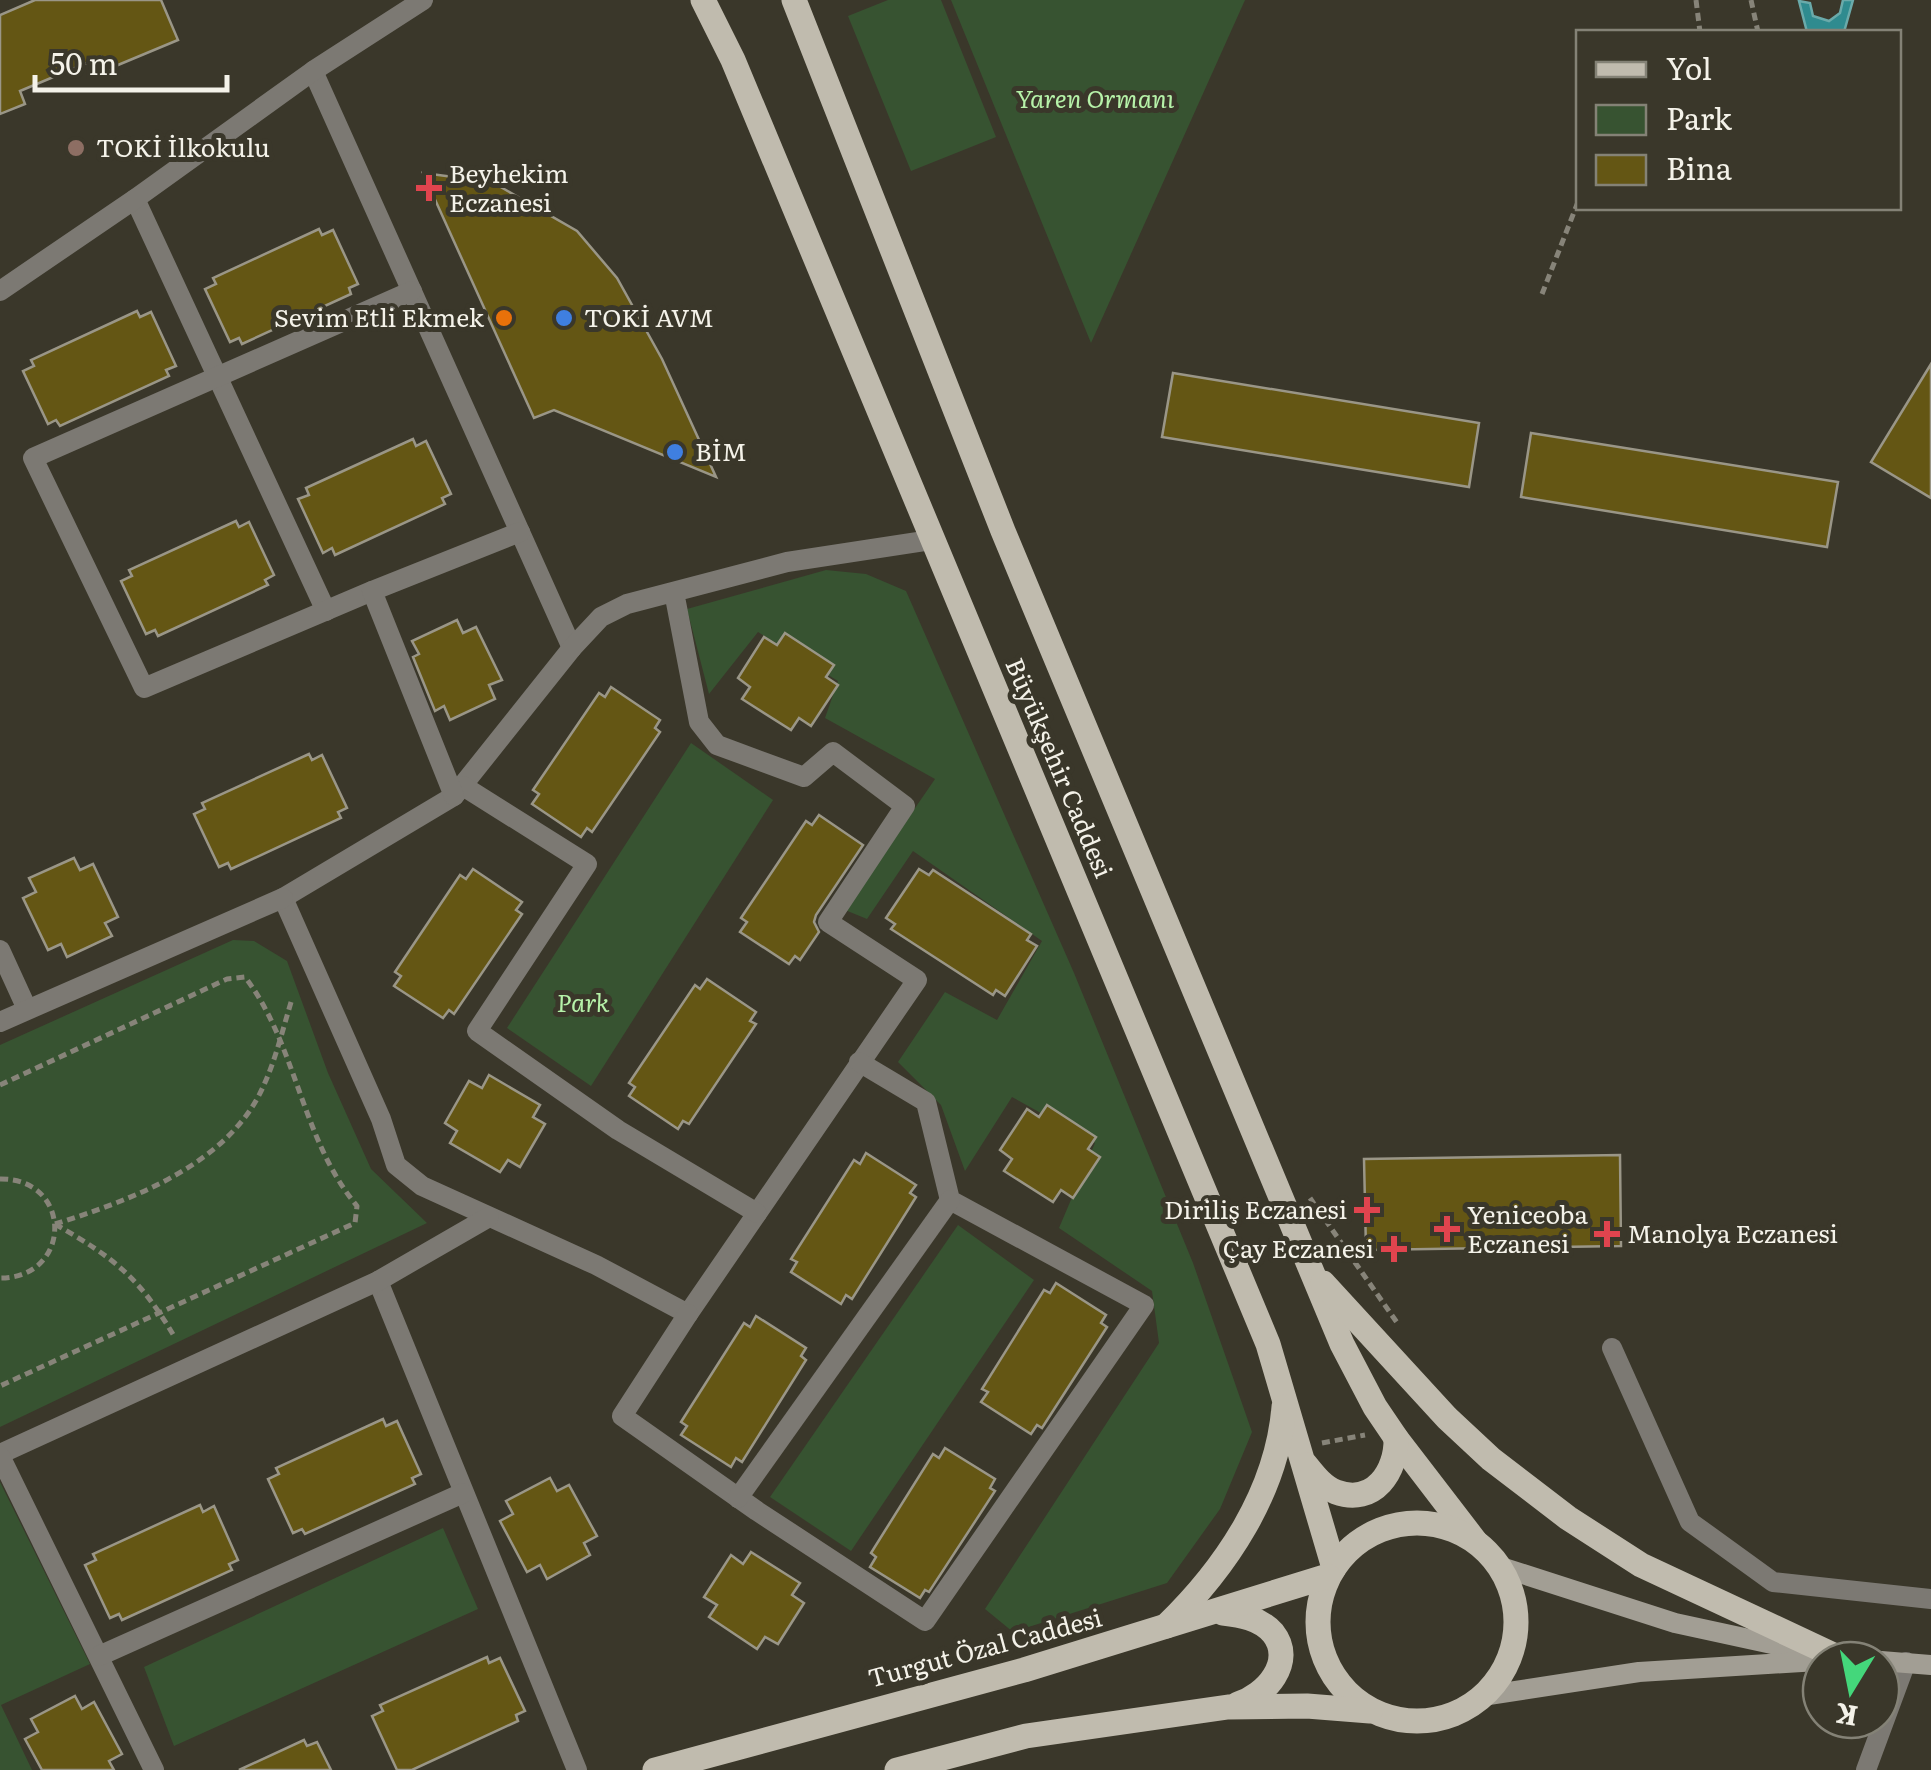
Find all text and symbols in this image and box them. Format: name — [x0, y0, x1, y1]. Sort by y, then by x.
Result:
scale bar — [35, 30, 228, 92]
legend — [1576, 30, 1901, 210]
text: 50 m — [50, 40, 118, 84]
text: Yol — [1666, 45, 1712, 89]
park label: Yaren Ormanı — [1016, 79, 1175, 116]
text: Park — [1666, 95, 1733, 139]
place label: TOKİ İlkokulu — [96, 128, 270, 165]
marker: TOKİ İlkokulu — [65, 137, 87, 159]
text: Bina — [1666, 145, 1733, 189]
place label: Beyhekim Eczanesi — [449, 154, 569, 220]
marker: Beyhekim Eczanesi — [418, 177, 440, 199]
place label: Sevim Etli Ekmek — [274, 298, 485, 335]
place label: TOKİ AVM — [584, 298, 714, 335]
marker: Sevim Etli Ekmek — [493, 307, 515, 329]
marker: TOKİ AVM — [553, 307, 575, 329]
place label: BİM — [695, 432, 747, 469]
marker: BİM — [664, 441, 686, 463]
street label: Büyükşehir Caddesi — [997, 652, 1123, 883]
park label: Park — [556, 983, 610, 1020]
place label: Diriliş Eczanesi — [1164, 1190, 1347, 1227]
place label: Yeniceoba Eczanesi — [1467, 1195, 1589, 1261]
marker: Diriliş Eczanesi — [1356, 1199, 1378, 1221]
place label: Manolya Eczanesi — [1627, 1214, 1838, 1251]
marker: Yeniceoba Eczanesi — [1436, 1218, 1458, 1240]
marker: Manolya Eczanesi — [1596, 1223, 1618, 1245]
place label: Çay Eczanesi — [1223, 1229, 1374, 1266]
marker: Çay Eczanesi — [1383, 1238, 1405, 1260]
street label: Turgut Özal Caddesi — [864, 1598, 1106, 1696]
north arrow — [1801, 1640, 1901, 1740]
text: K — [1832, 1694, 1861, 1739]

